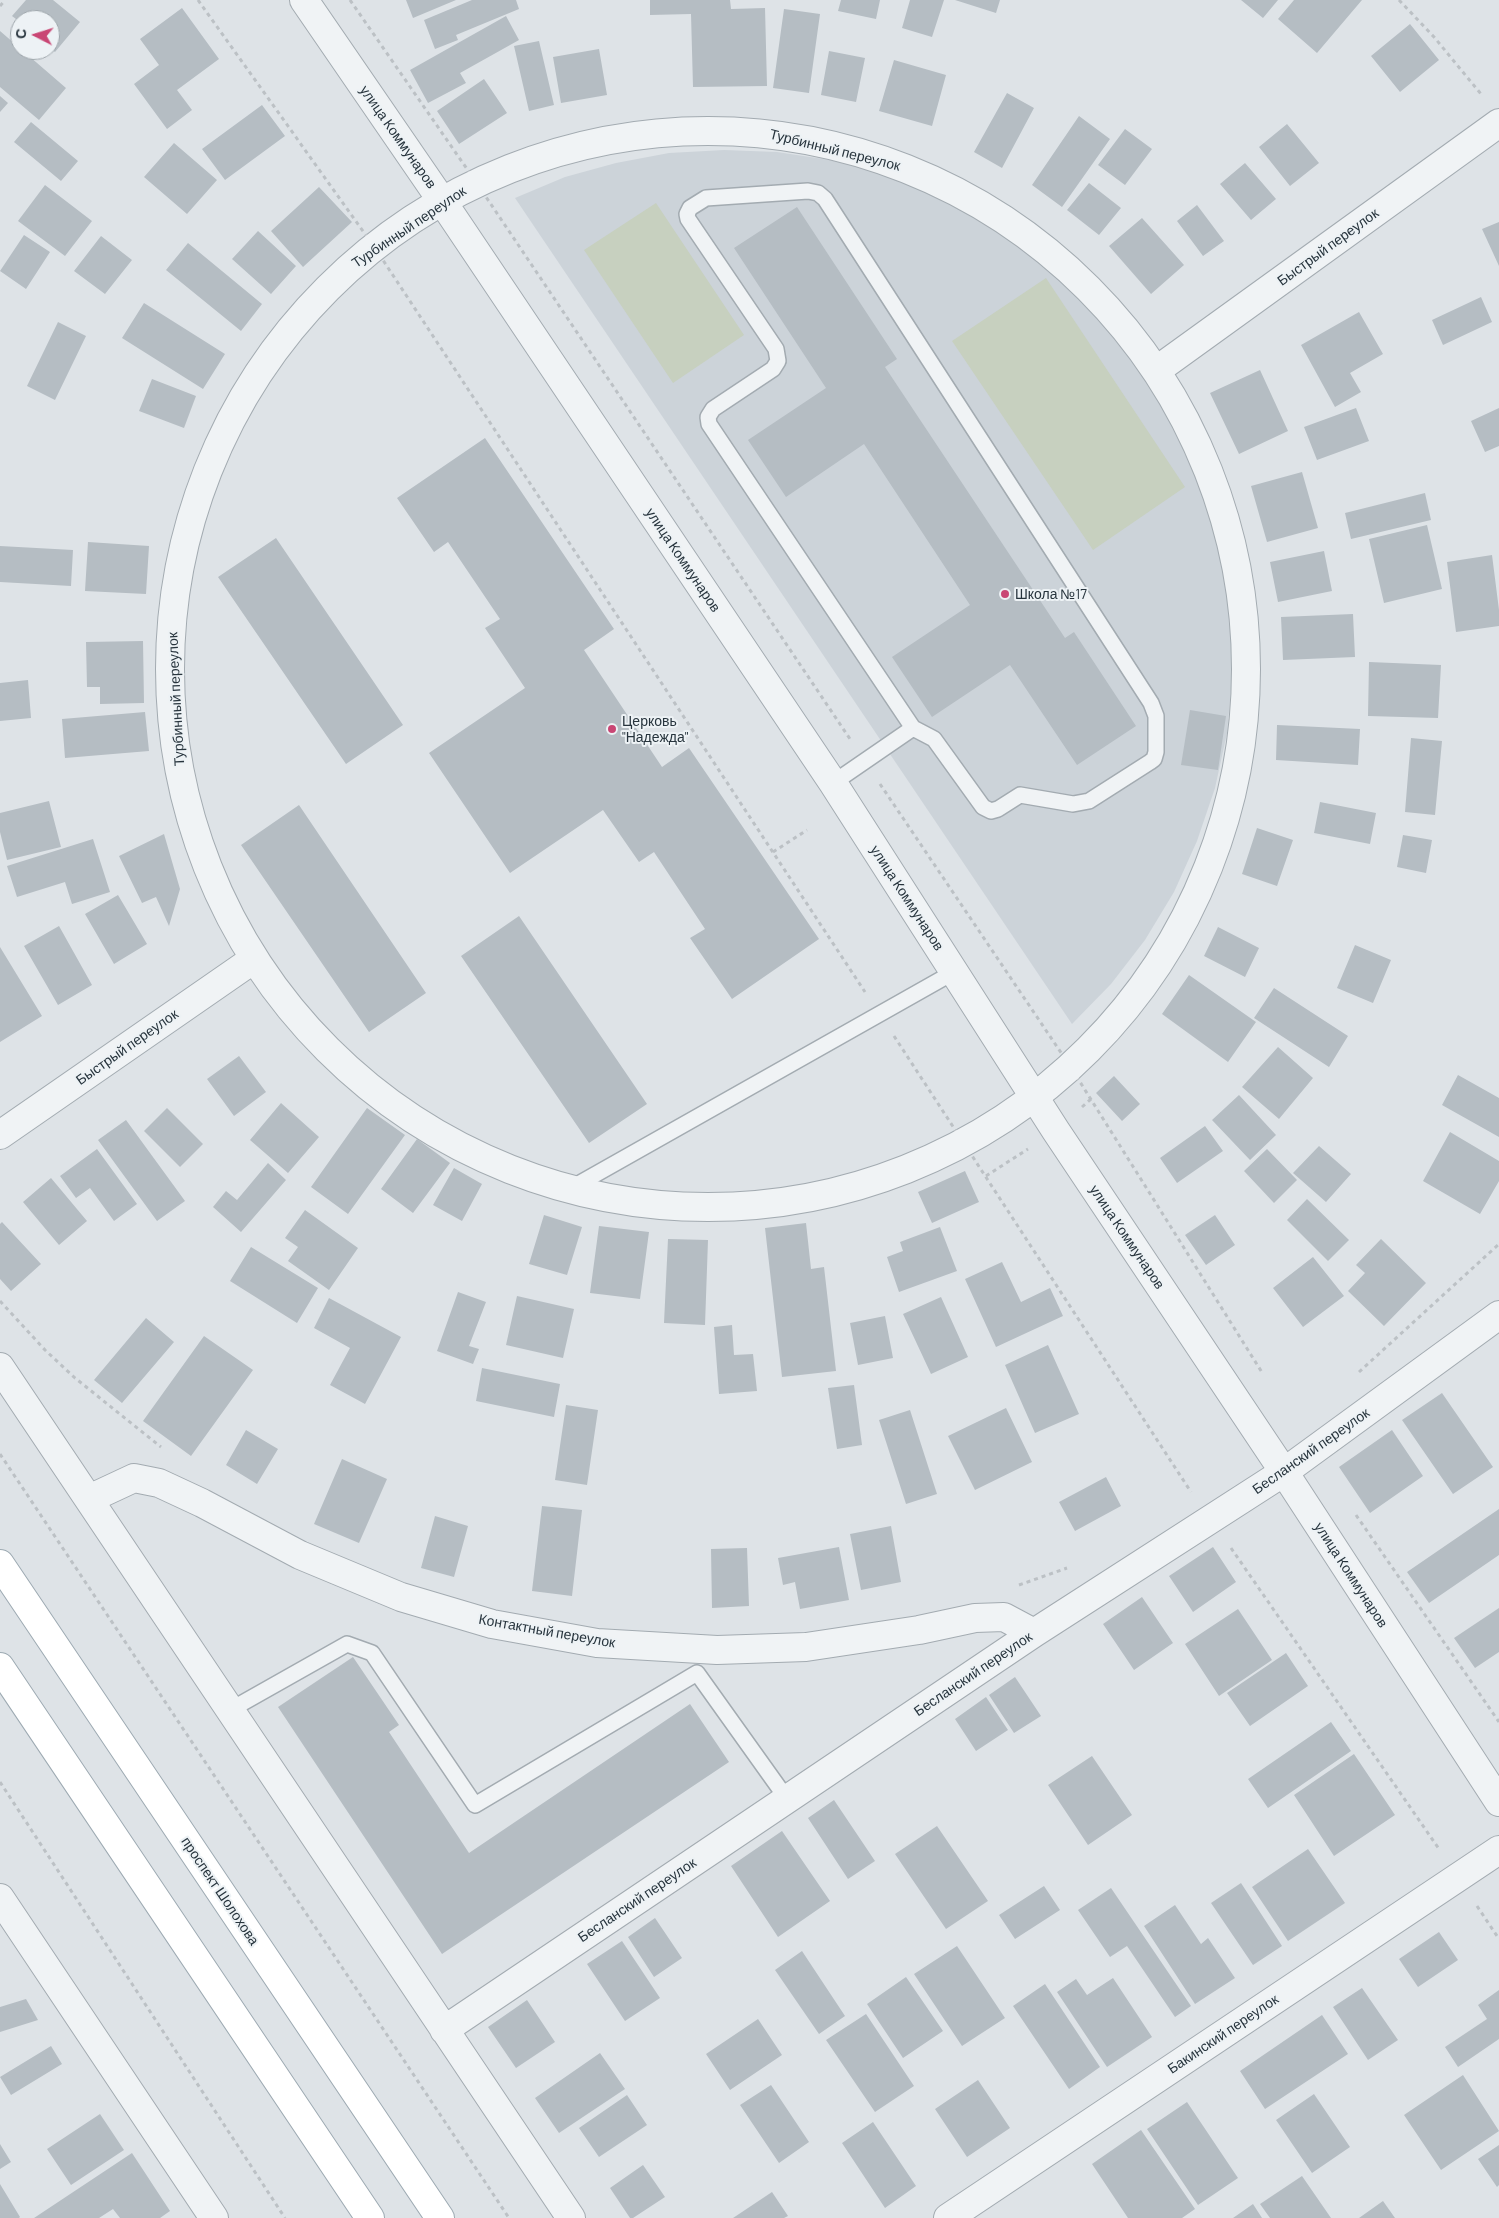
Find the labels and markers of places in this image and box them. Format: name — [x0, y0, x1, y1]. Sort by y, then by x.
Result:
place label: Школа №17 — [1015, 586, 1087, 602]
marker: Школа №17 — [999, 588, 1011, 600]
place label: Церковь "Надежда" — [622, 713, 688, 746]
marker: Церковь "Надежда" — [606, 723, 618, 735]

